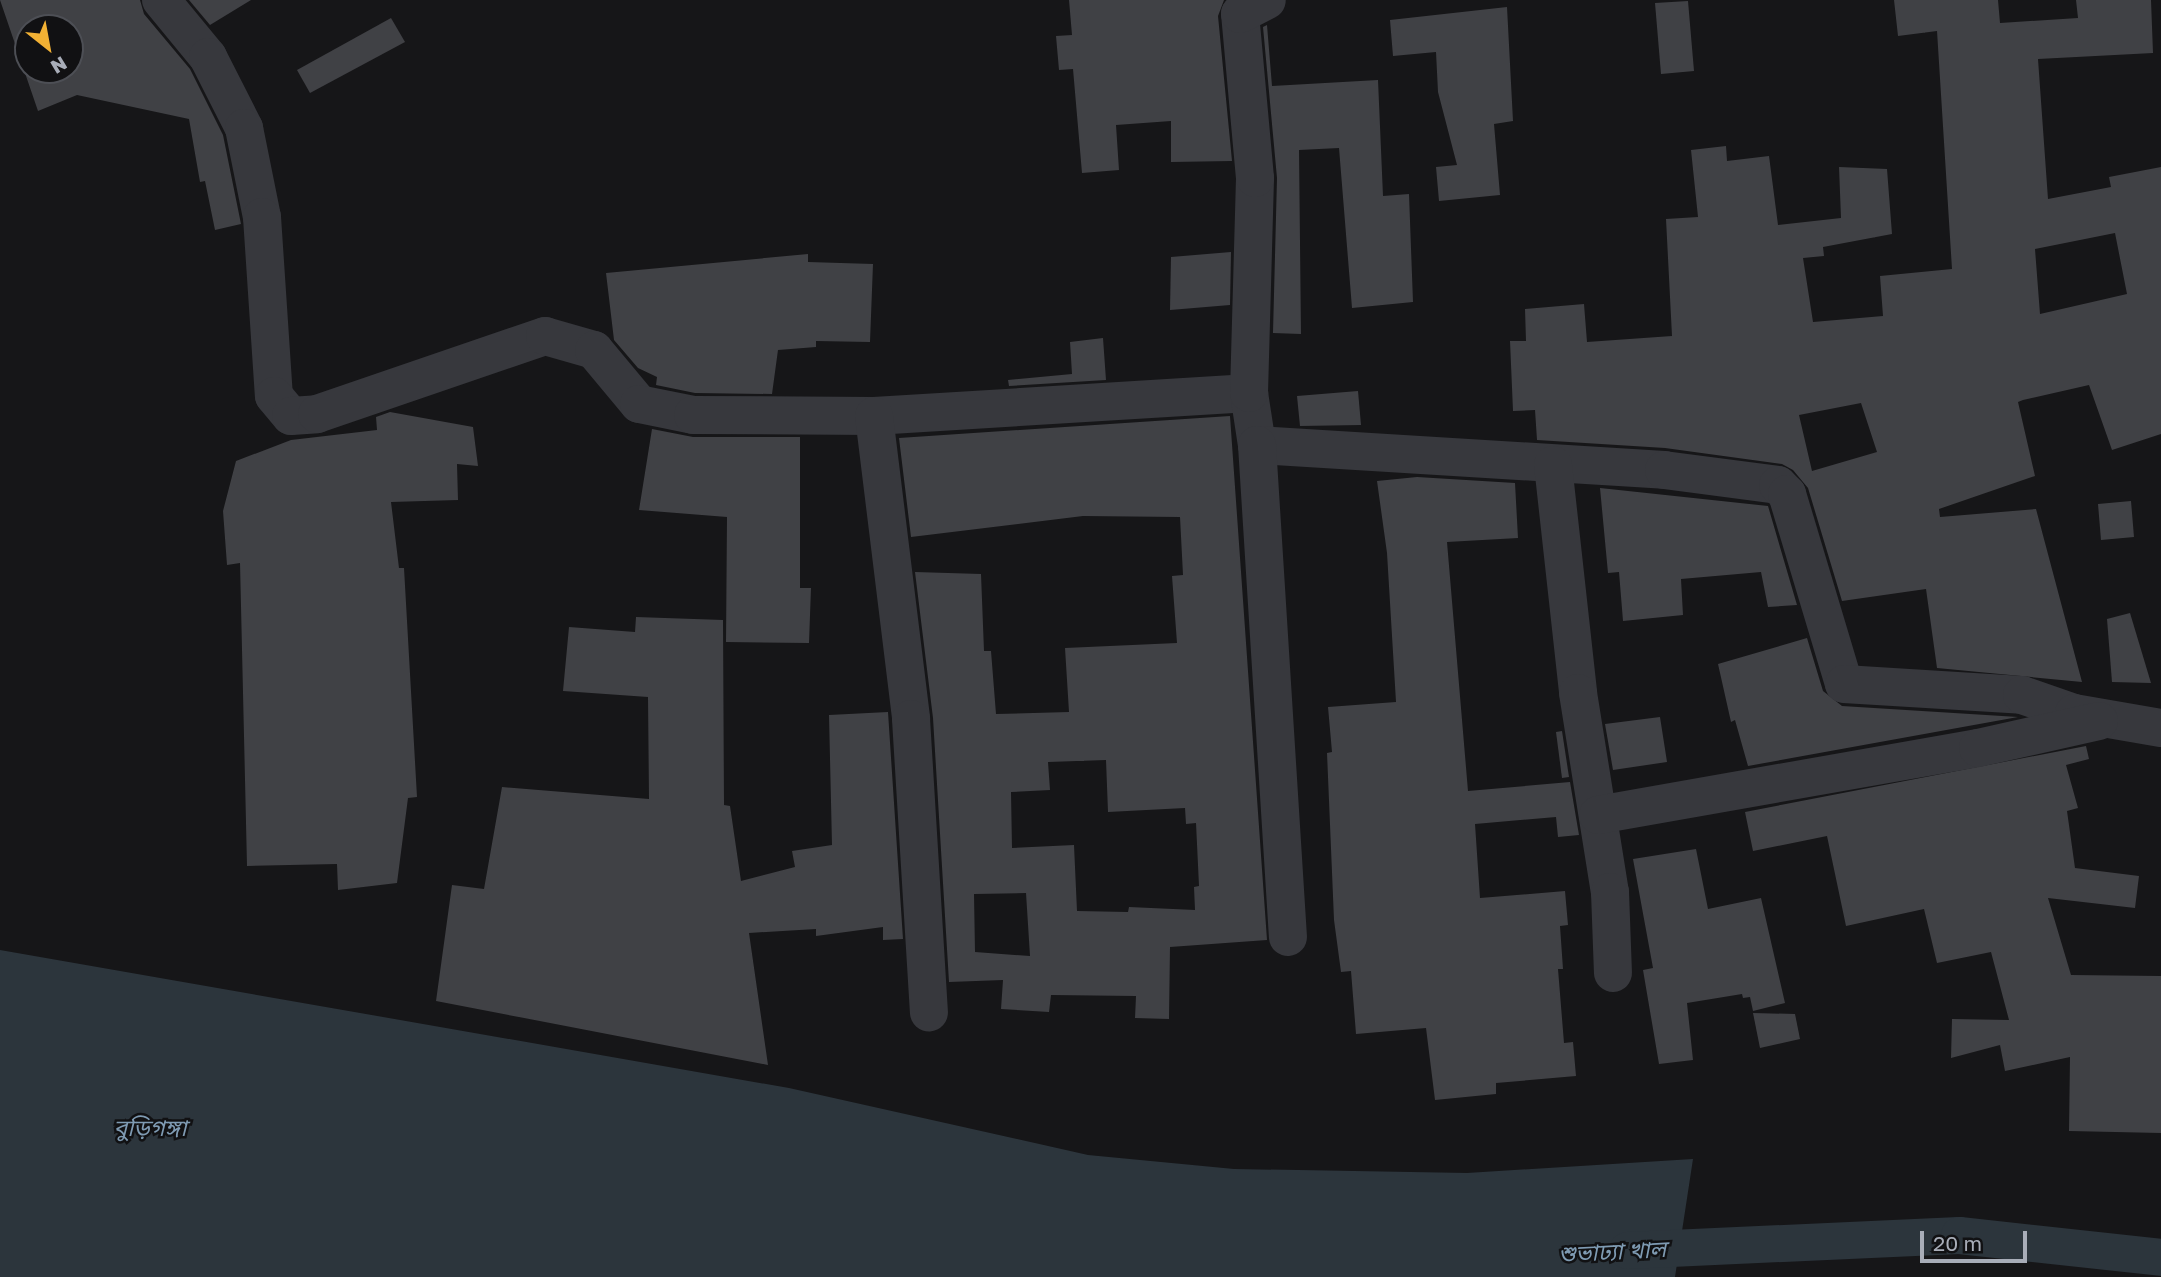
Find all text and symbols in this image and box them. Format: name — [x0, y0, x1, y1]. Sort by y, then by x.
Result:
north arrow — [14, 14, 84, 84]
text: N — [47, 52, 71, 79]
water label: বুড়িগঙ্গা — [113, 1113, 187, 1141]
scale bar — [1923, 1218, 2030, 1262]
text: 20 m — [1933, 1230, 1982, 1256]
water label: শুভাঢ্যা খাল — [1557, 1234, 1667, 1268]

